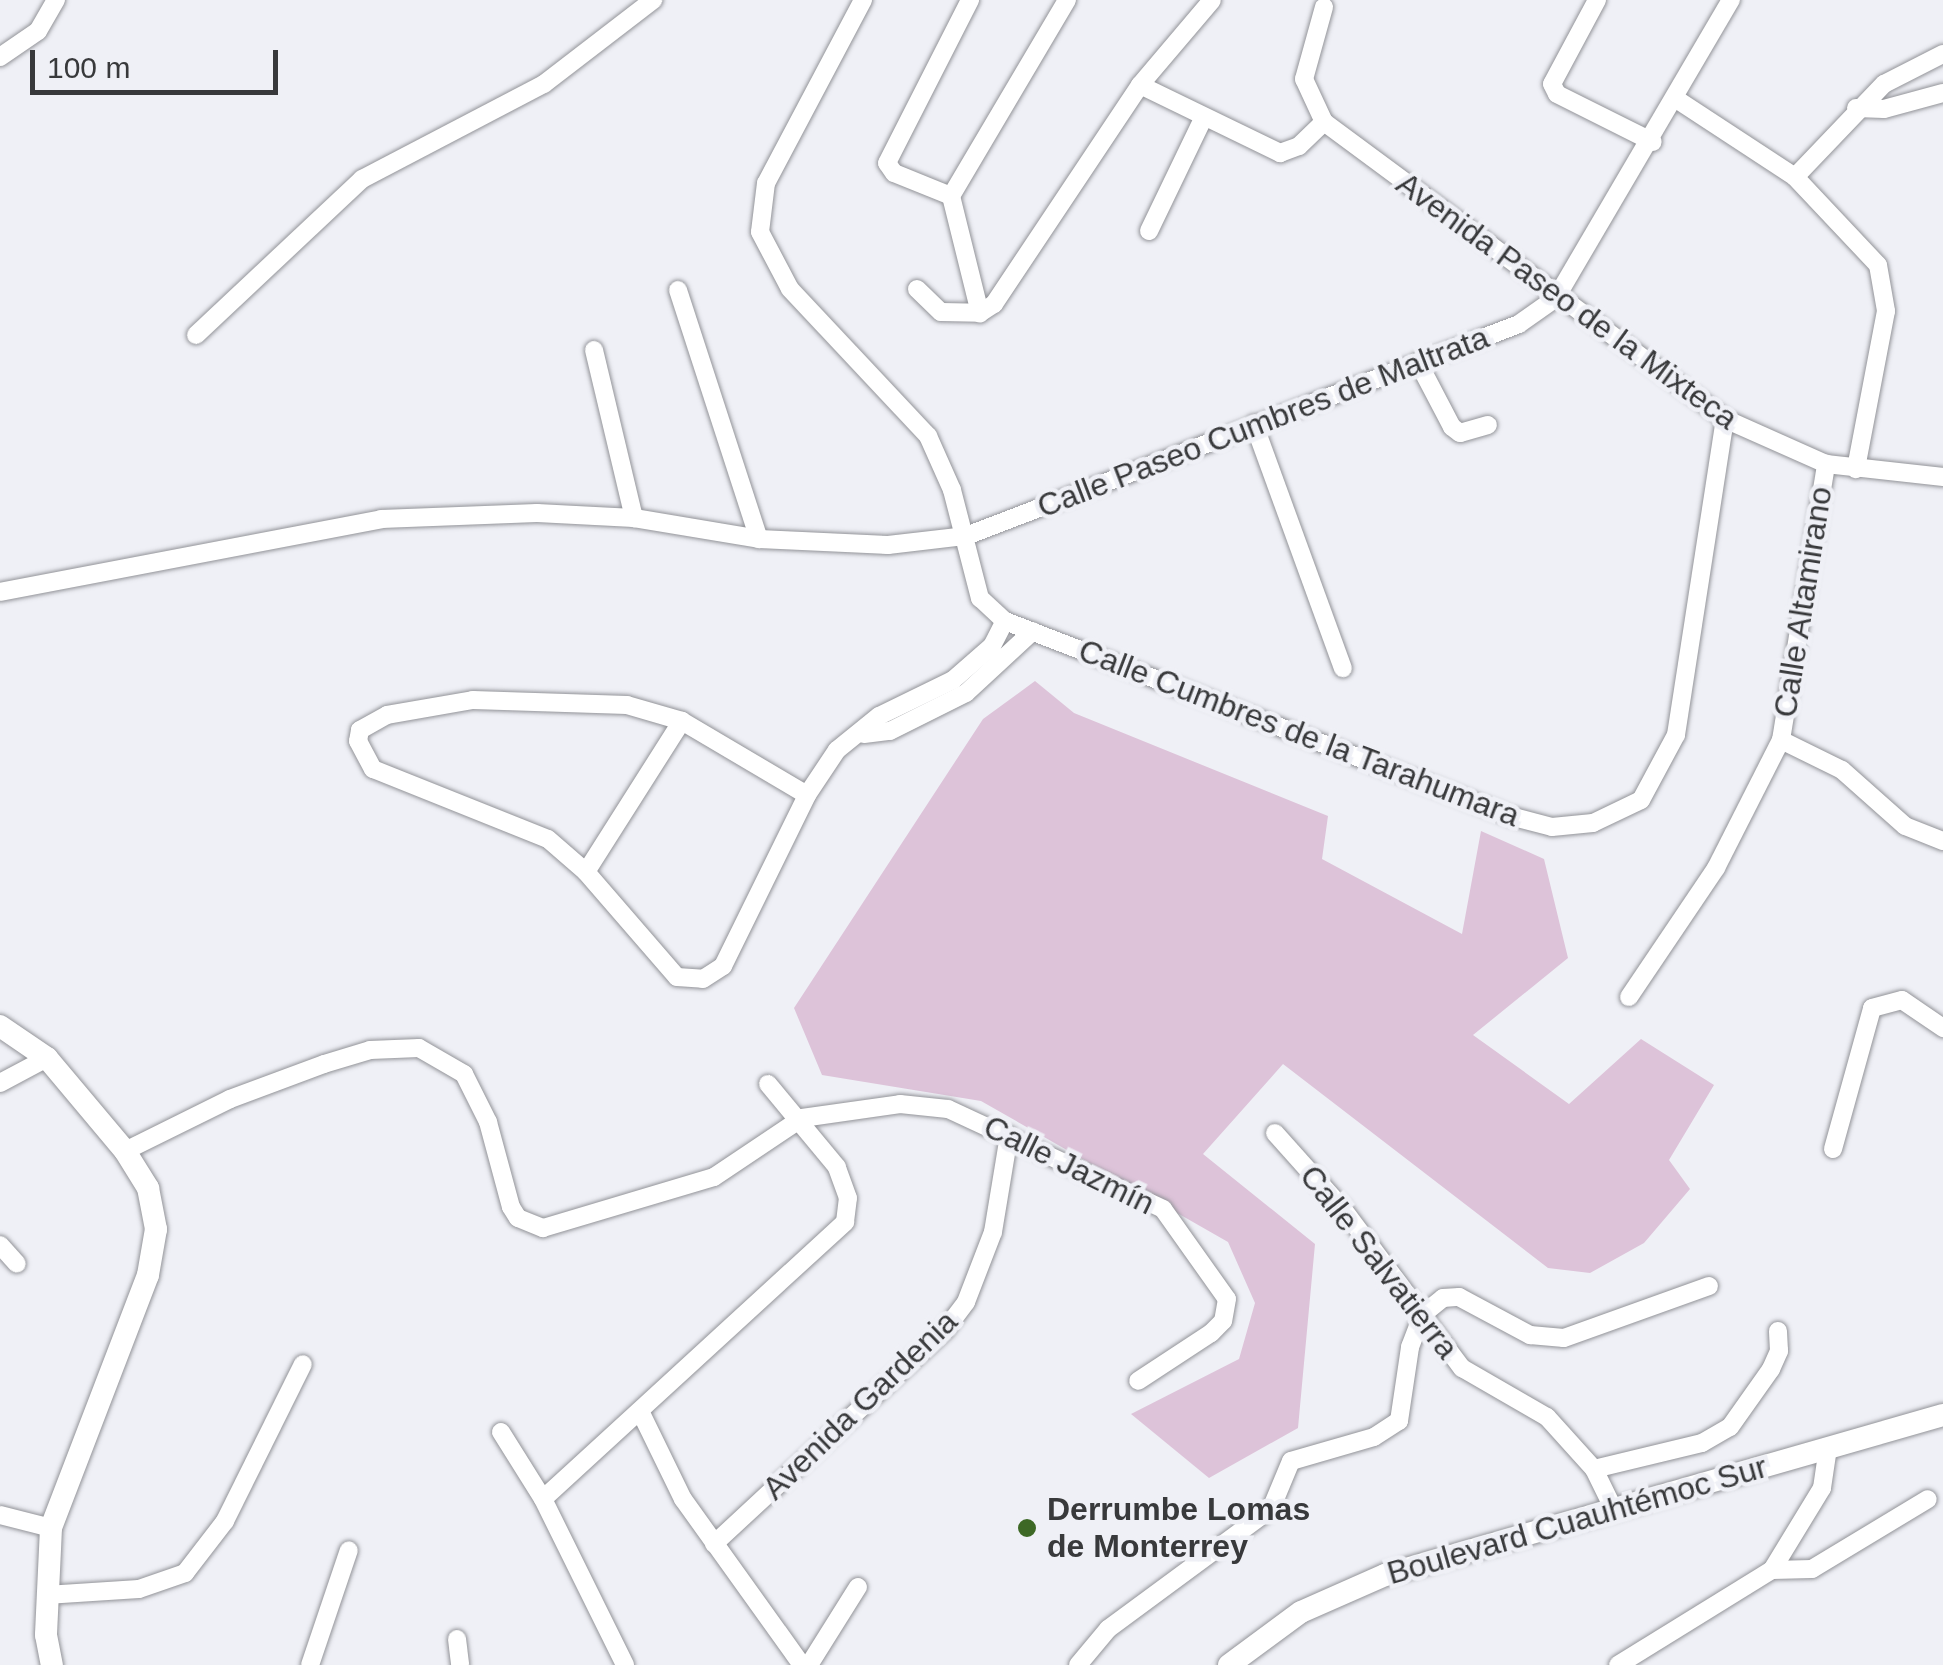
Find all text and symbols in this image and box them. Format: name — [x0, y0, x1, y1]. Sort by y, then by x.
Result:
scale bar — [35, 30, 282, 92]
text: 100 m — [47, 51, 130, 84]
street label: Avenida Paseo de la Mixteca — [1389, 164, 1745, 438]
street label: Calle Paseo Cumbres de Maltrata — [1032, 318, 1494, 526]
street label: Calle Altamirano — [1766, 483, 1840, 721]
street label: Calle Cumbres de la Tarahumara — [1073, 631, 1525, 835]
street label: Calle Jazmín — [977, 1107, 1161, 1223]
street label: Calle Salvatierra — [1292, 1158, 1466, 1366]
street label: Avenida Gardenia — [755, 1302, 965, 1508]
street label: Boulevard Cuauhtémoc Sur — [1383, 1447, 1771, 1593]
place label: Derrumbe Lomas de Monterrey — [1047, 1491, 1310, 1566]
marker: Derrumbe Lomas de Monterrey — [1016, 1517, 1038, 1539]

